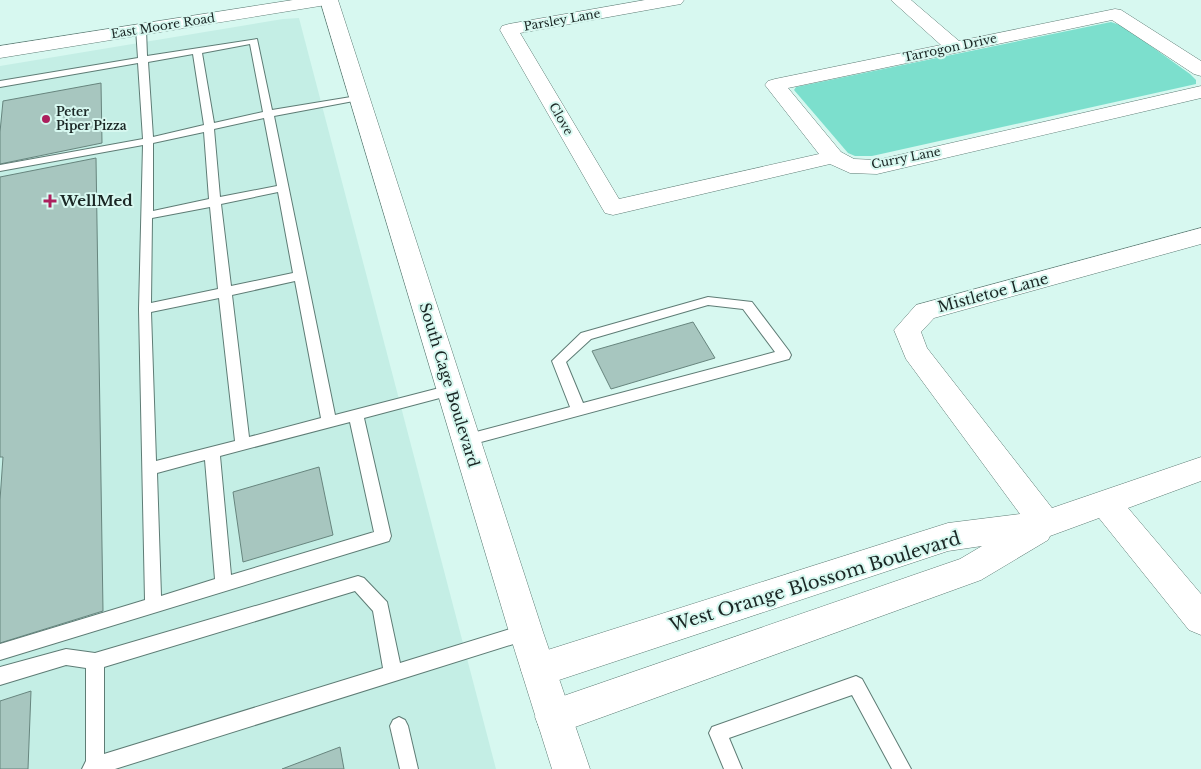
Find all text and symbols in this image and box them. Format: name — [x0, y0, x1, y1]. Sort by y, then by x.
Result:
street label: Parsley Lane — [522, 5, 602, 34]
street label: East Moore Road — [110, 10, 216, 41]
street label: Tarrogon Drive — [902, 30, 998, 65]
street label: Clove — [546, 100, 577, 138]
place label: Peter Piper Pizza — [56, 104, 127, 133]
marker: Peter Piper Pizza — [40, 113, 52, 125]
street label: Curry Lane — [870, 143, 942, 172]
place label: WellMed — [59, 191, 133, 210]
marker: WellMed — [44, 195, 56, 207]
street label: Mistletoe Lane — [935, 269, 1050, 316]
street label: South Cage Boulevard — [415, 300, 484, 469]
street label: West Orange Blossom Boulevard — [666, 527, 963, 637]

